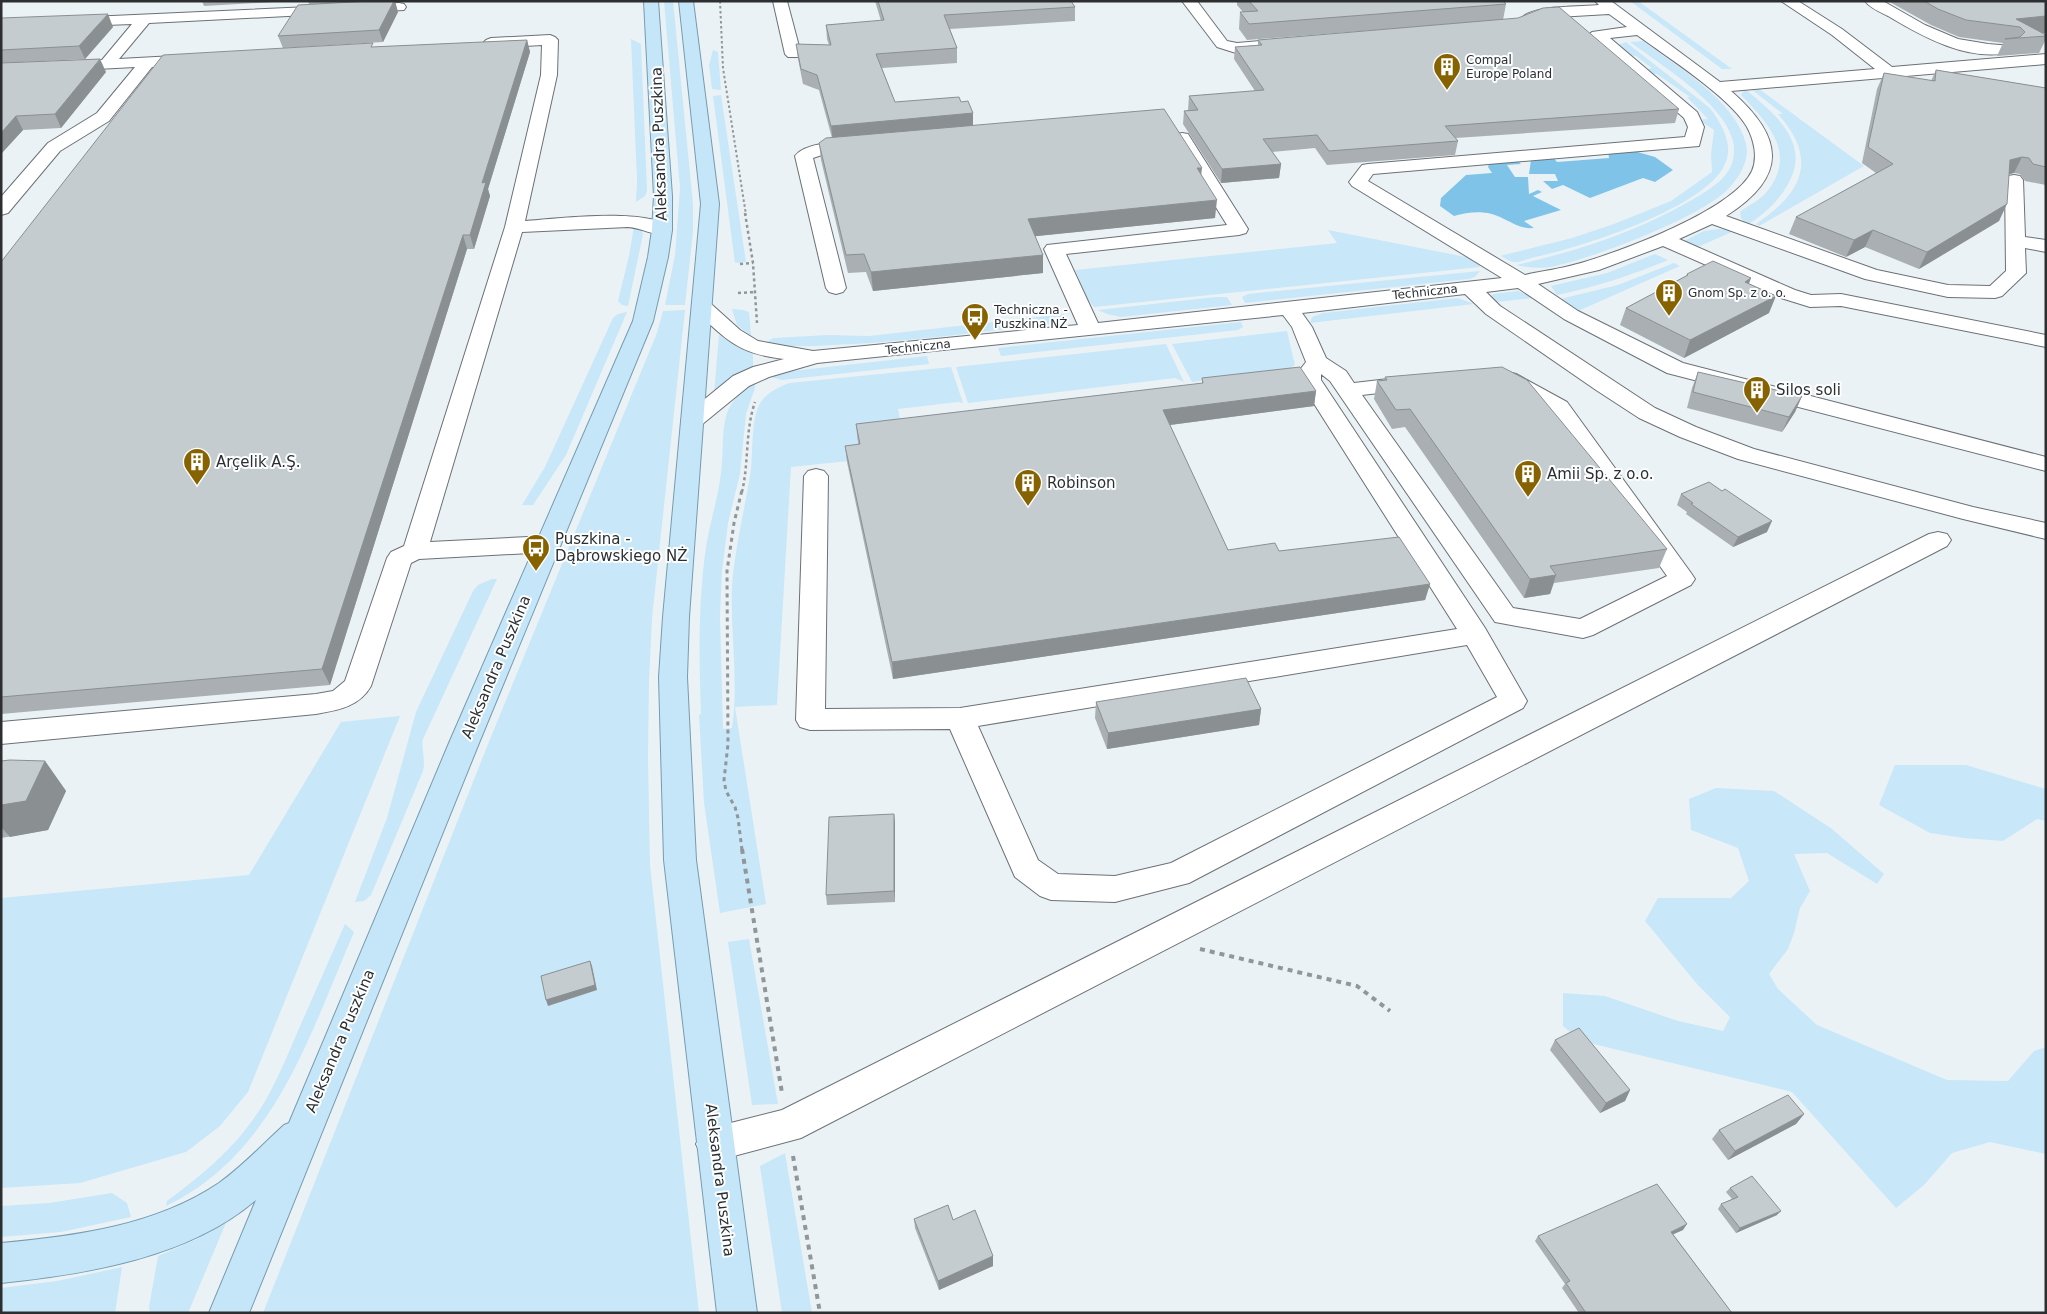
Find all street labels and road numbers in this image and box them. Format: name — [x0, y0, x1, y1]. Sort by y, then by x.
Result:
street label: Aleksandra Puszkina — [647, 67, 671, 221]
street label: Techniczna — [1391, 282, 1458, 302]
street label: Techniczna — [884, 337, 951, 357]
street label: Aleksandra Puszkina — [458, 593, 534, 741]
street label: Aleksandra Puszkina — [302, 967, 378, 1115]
street label: Aleksandra Puszkina — [702, 1102, 738, 1258]

